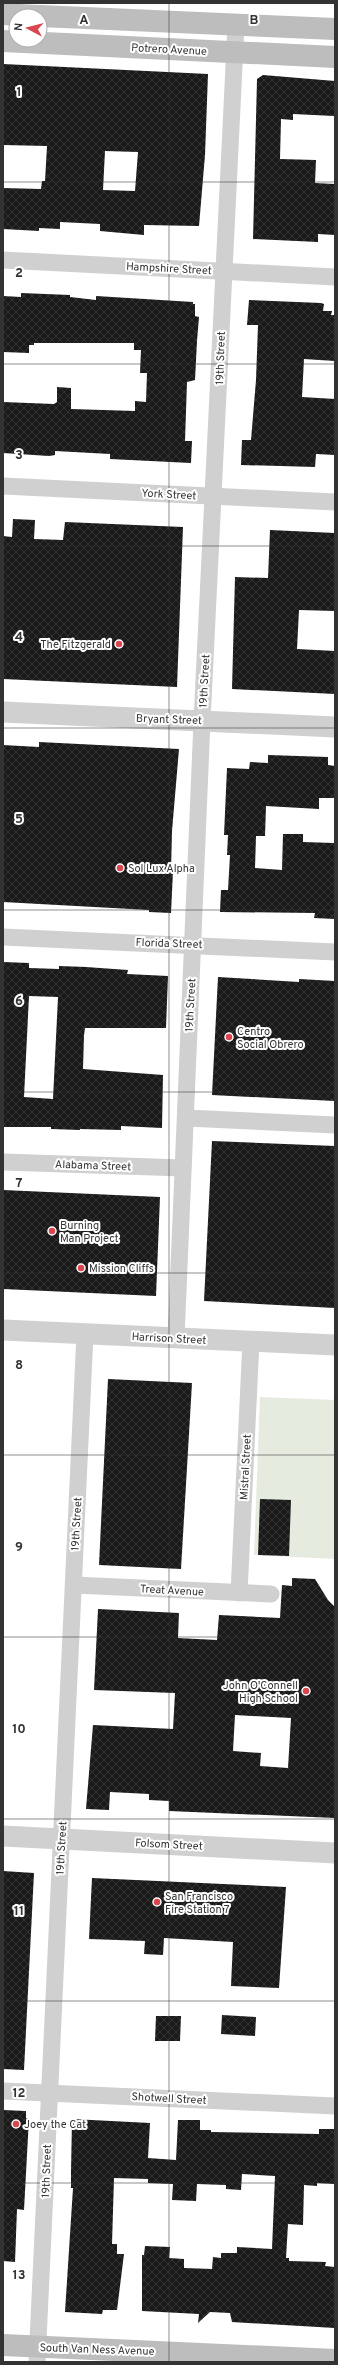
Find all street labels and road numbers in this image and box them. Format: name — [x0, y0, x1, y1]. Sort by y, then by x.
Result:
street label: Potrero Avenue — [131, 41, 207, 59]
street label: Hampshire Street — [126, 260, 212, 278]
street label: 19th Street — [213, 331, 229, 385]
street label: York Street — [141, 487, 197, 503]
street label: 19th Street — [197, 654, 213, 708]
street label: Bryant Street — [136, 712, 202, 728]
street label: Florida Street — [135, 936, 203, 952]
street label: 19th Street — [183, 978, 199, 1032]
street label: Alabama Street — [55, 1158, 131, 1174]
street label: Harrison Street — [131, 1330, 207, 1348]
street label: Mistral Street — [237, 1434, 255, 1500]
street label: 19th Street — [69, 1497, 85, 1551]
street label: Treat Avenue — [140, 1582, 204, 1600]
street label: 19th Street — [54, 1821, 70, 1875]
street label: Folsom Street — [135, 1836, 203, 1854]
street label: Shotwell Street — [131, 2090, 207, 2108]
street label: 19th Street — [39, 2144, 55, 2198]
street label: South Van Ness Avenue — [39, 2341, 155, 2359]

